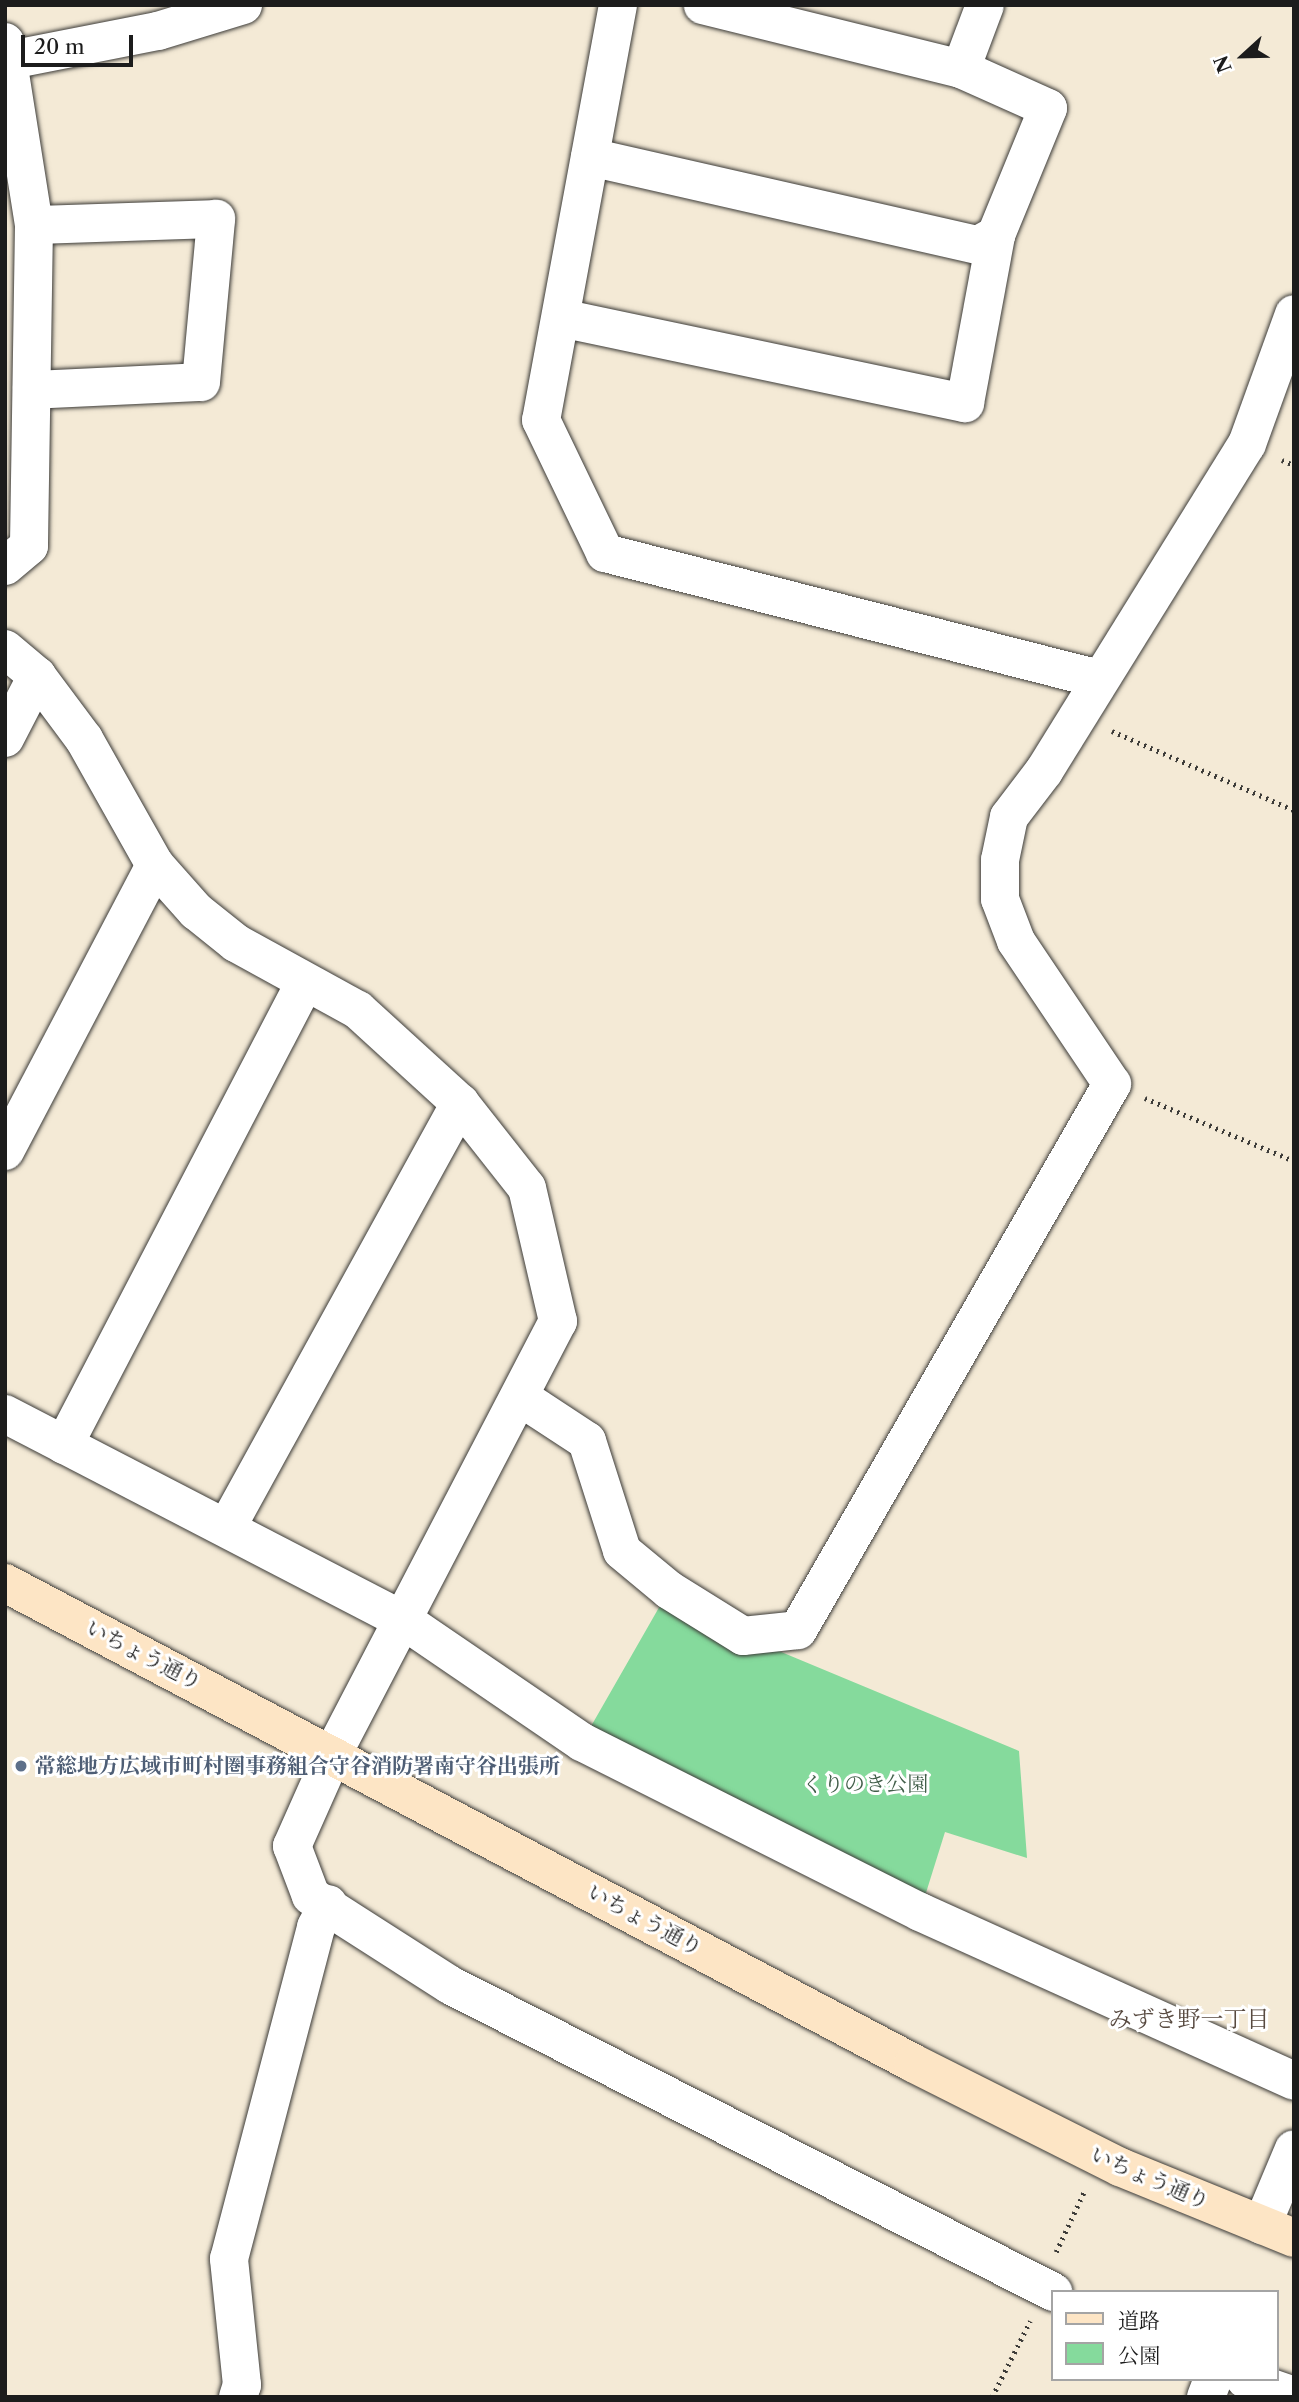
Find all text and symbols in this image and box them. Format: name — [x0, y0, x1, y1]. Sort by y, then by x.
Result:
scale bar — [24, 21, 136, 65]
north arrow — [1208, 21, 1278, 91]
text: 20 m — [34, 34, 85, 59]
text: N — [1209, 52, 1237, 76]
street label: いちょう通り — [82, 1615, 206, 1695]
place label: 常総地方広域市町村圏事務組合守谷消防署南守谷出張所 — [35, 1753, 560, 1779]
marker: 常総地方広域市町村圏事務組合守谷消防署南守谷出張所 — [13, 1758, 29, 1774]
park label: くりのき公園 — [802, 1771, 928, 1797]
street label: いちょう通り — [583, 1879, 707, 1961]
district label: みずき野一丁目 — [1109, 2005, 1269, 2033]
street label: いちょう通り — [1087, 2142, 1213, 2214]
legend — [1050, 2290, 1278, 2381]
text: 道路 — [1118, 2308, 1160, 2333]
text: 公園 — [1118, 2343, 1160, 2368]

